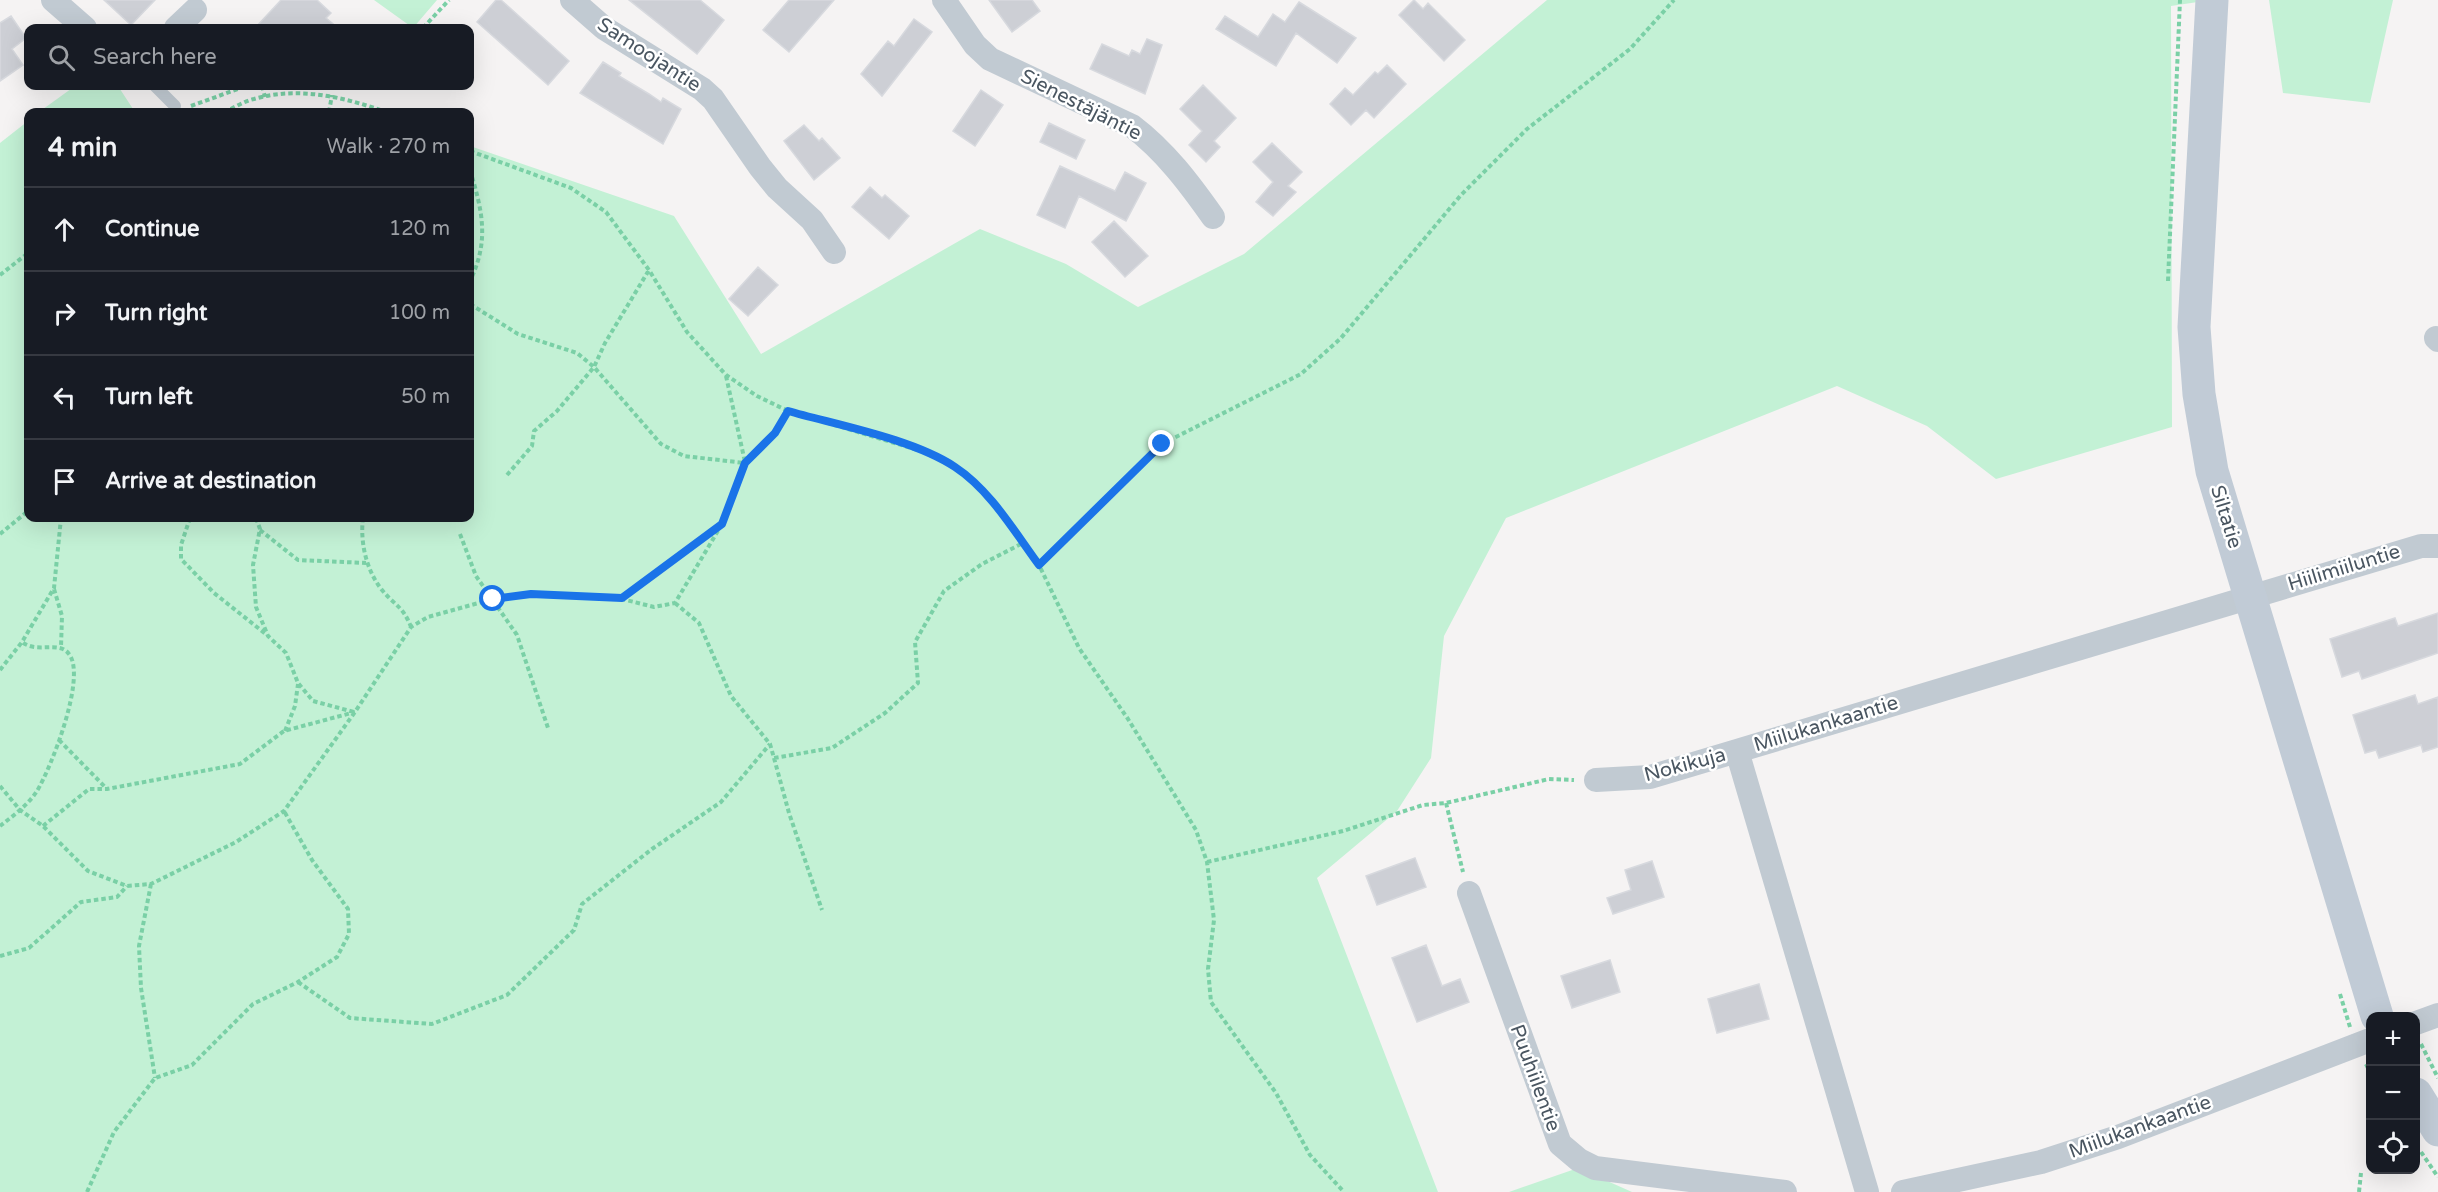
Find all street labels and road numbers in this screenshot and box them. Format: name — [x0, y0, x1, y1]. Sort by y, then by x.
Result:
street label: Samoojantie — [593, 13, 705, 97]
street label: Sienestäjäntie — [1017, 64, 1145, 146]
street label: Siltatie — [2205, 483, 2247, 551]
street label: Hiilimiiluntie — [2285, 540, 2403, 596]
street label: Miilukankaantie — [1751, 691, 1901, 757]
street label: Nokikuja — [1642, 743, 1728, 787]
street label: Puuhiilentie — [1505, 1021, 1565, 1135]
street label: Miilukankaantie — [2066, 1090, 2214, 1164]

